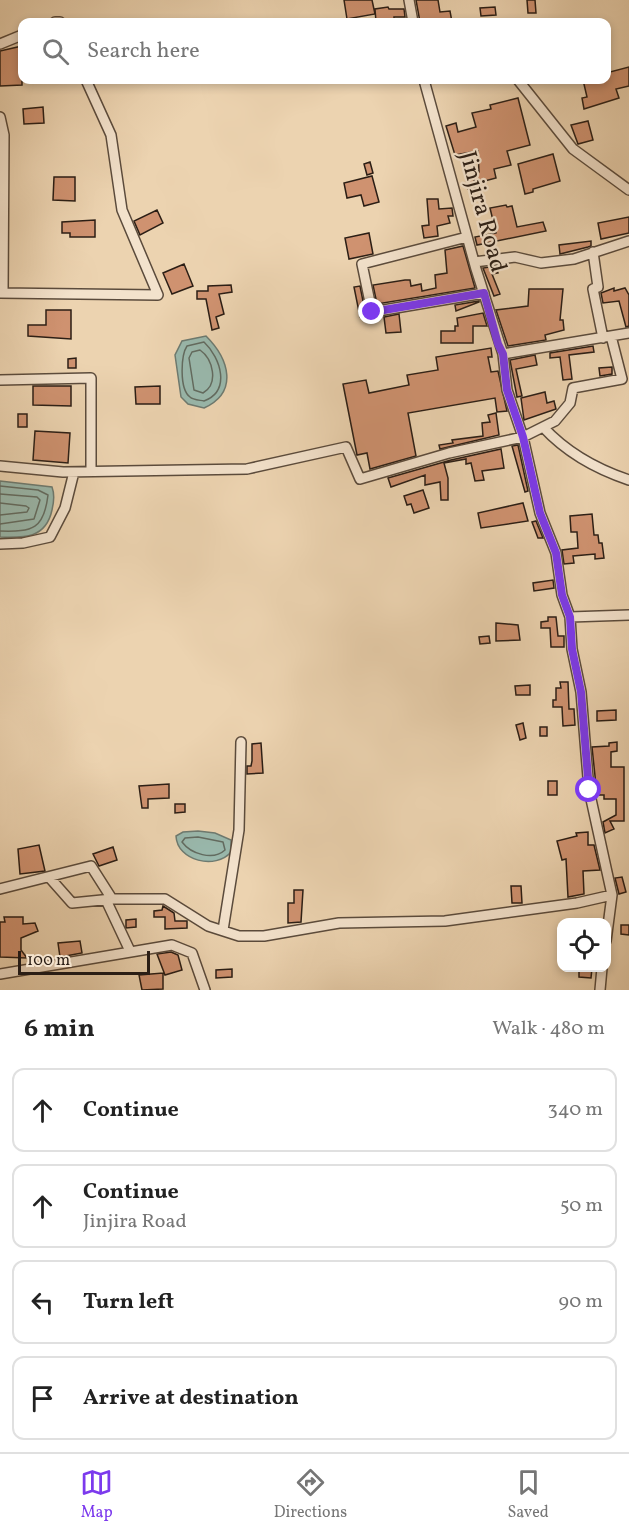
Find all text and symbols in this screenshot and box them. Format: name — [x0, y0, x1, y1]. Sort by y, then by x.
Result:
search box — [18, 18, 611, 84]
icon: search — [39, 35, 72, 68]
text: Search here — [87, 36, 200, 67]
street label: Jinjira Road — [449, 147, 515, 277]
route end — [358, 298, 384, 324]
route start — [575, 776, 601, 802]
map controls — [557, 918, 611, 972]
button: locate — [557, 918, 611, 972]
scale bar — [18, 948, 150, 976]
text: 100 m — [27, 950, 70, 972]
text: 6 min — [24, 1011, 95, 1047]
text: Walk · 480 m — [492, 1015, 605, 1043]
icon: ahead — [26, 1094, 59, 1127]
text: Continue — [83, 1095, 179, 1126]
text: 340 m — [547, 1096, 603, 1124]
text: Continue — [83, 1177, 179, 1208]
icon: ahead — [26, 1190, 59, 1223]
text: 50 m — [560, 1192, 603, 1220]
text: Jinjira Road — [83, 1208, 187, 1236]
icon: left — [26, 1286, 59, 1319]
text: Turn left — [83, 1287, 174, 1318]
text: 90 m — [559, 1288, 603, 1316]
icon: arrive — [26, 1382, 59, 1415]
text: Arrive at destination — [83, 1383, 299, 1414]
tab: Map — [80, 1466, 113, 1524]
tab: Directions — [274, 1466, 347, 1524]
tab: Saved — [508, 1466, 549, 1524]

